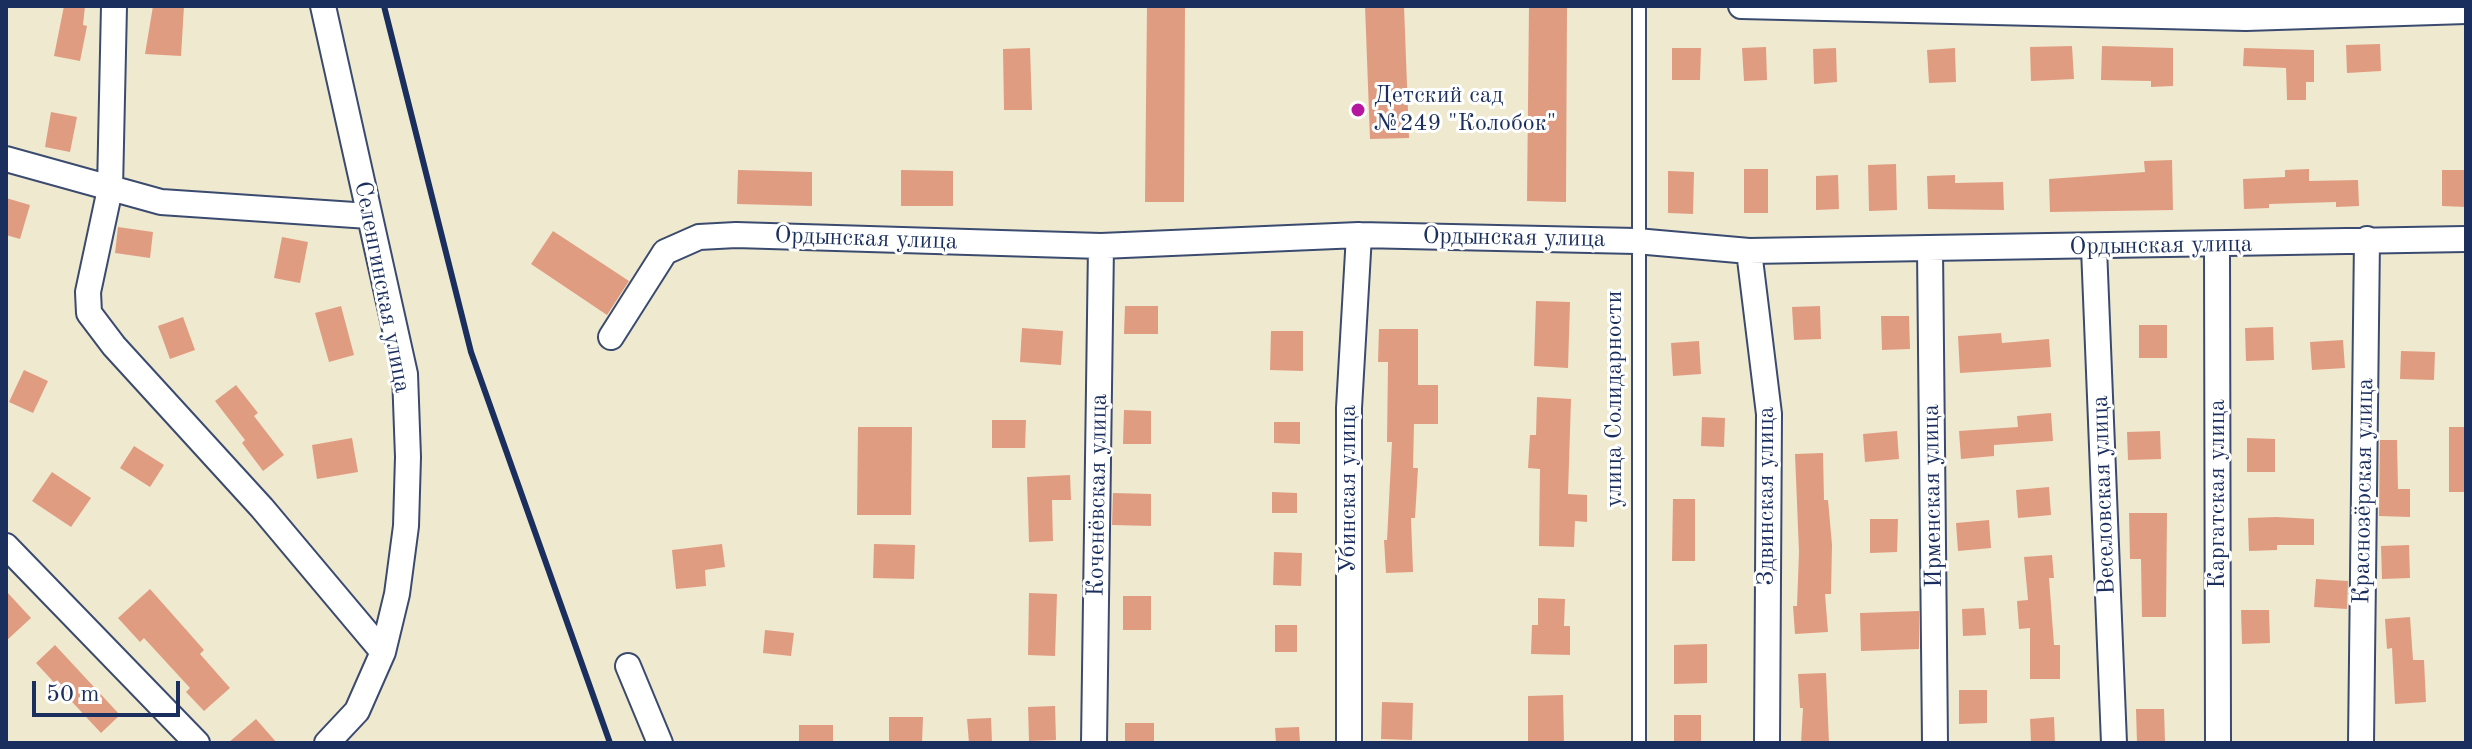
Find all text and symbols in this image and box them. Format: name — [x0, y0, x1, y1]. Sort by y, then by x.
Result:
place label: Детский сад №249 "Колобок" — [1374, 82, 1556, 138]
marker: Детский сад №249 "Колобок" — [1349, 101, 1367, 119]
street label: Селенгинская улица — [347, 179, 417, 395]
street label: Ордынская улица — [774, 221, 958, 257]
street label: Ордынская улица — [1422, 222, 1606, 254]
street label: Ордынская улица — [2069, 230, 2253, 262]
street label: улица Солидарности — [1601, 291, 1629, 507]
street label: Краснозёрская улица — [2348, 378, 2380, 604]
street label: Коченёвская улица — [1082, 393, 1114, 597]
street label: Веселовская улица — [2086, 395, 2122, 595]
street label: Каргатская улица — [2204, 399, 2232, 589]
street label: Ирменская улица — [1917, 404, 1949, 588]
street label: Убинская улица — [1335, 405, 1363, 573]
street label: Здвинская улица — [1753, 406, 1781, 586]
scale bar — [36, 665, 184, 715]
text: 50 m — [46, 683, 100, 707]

